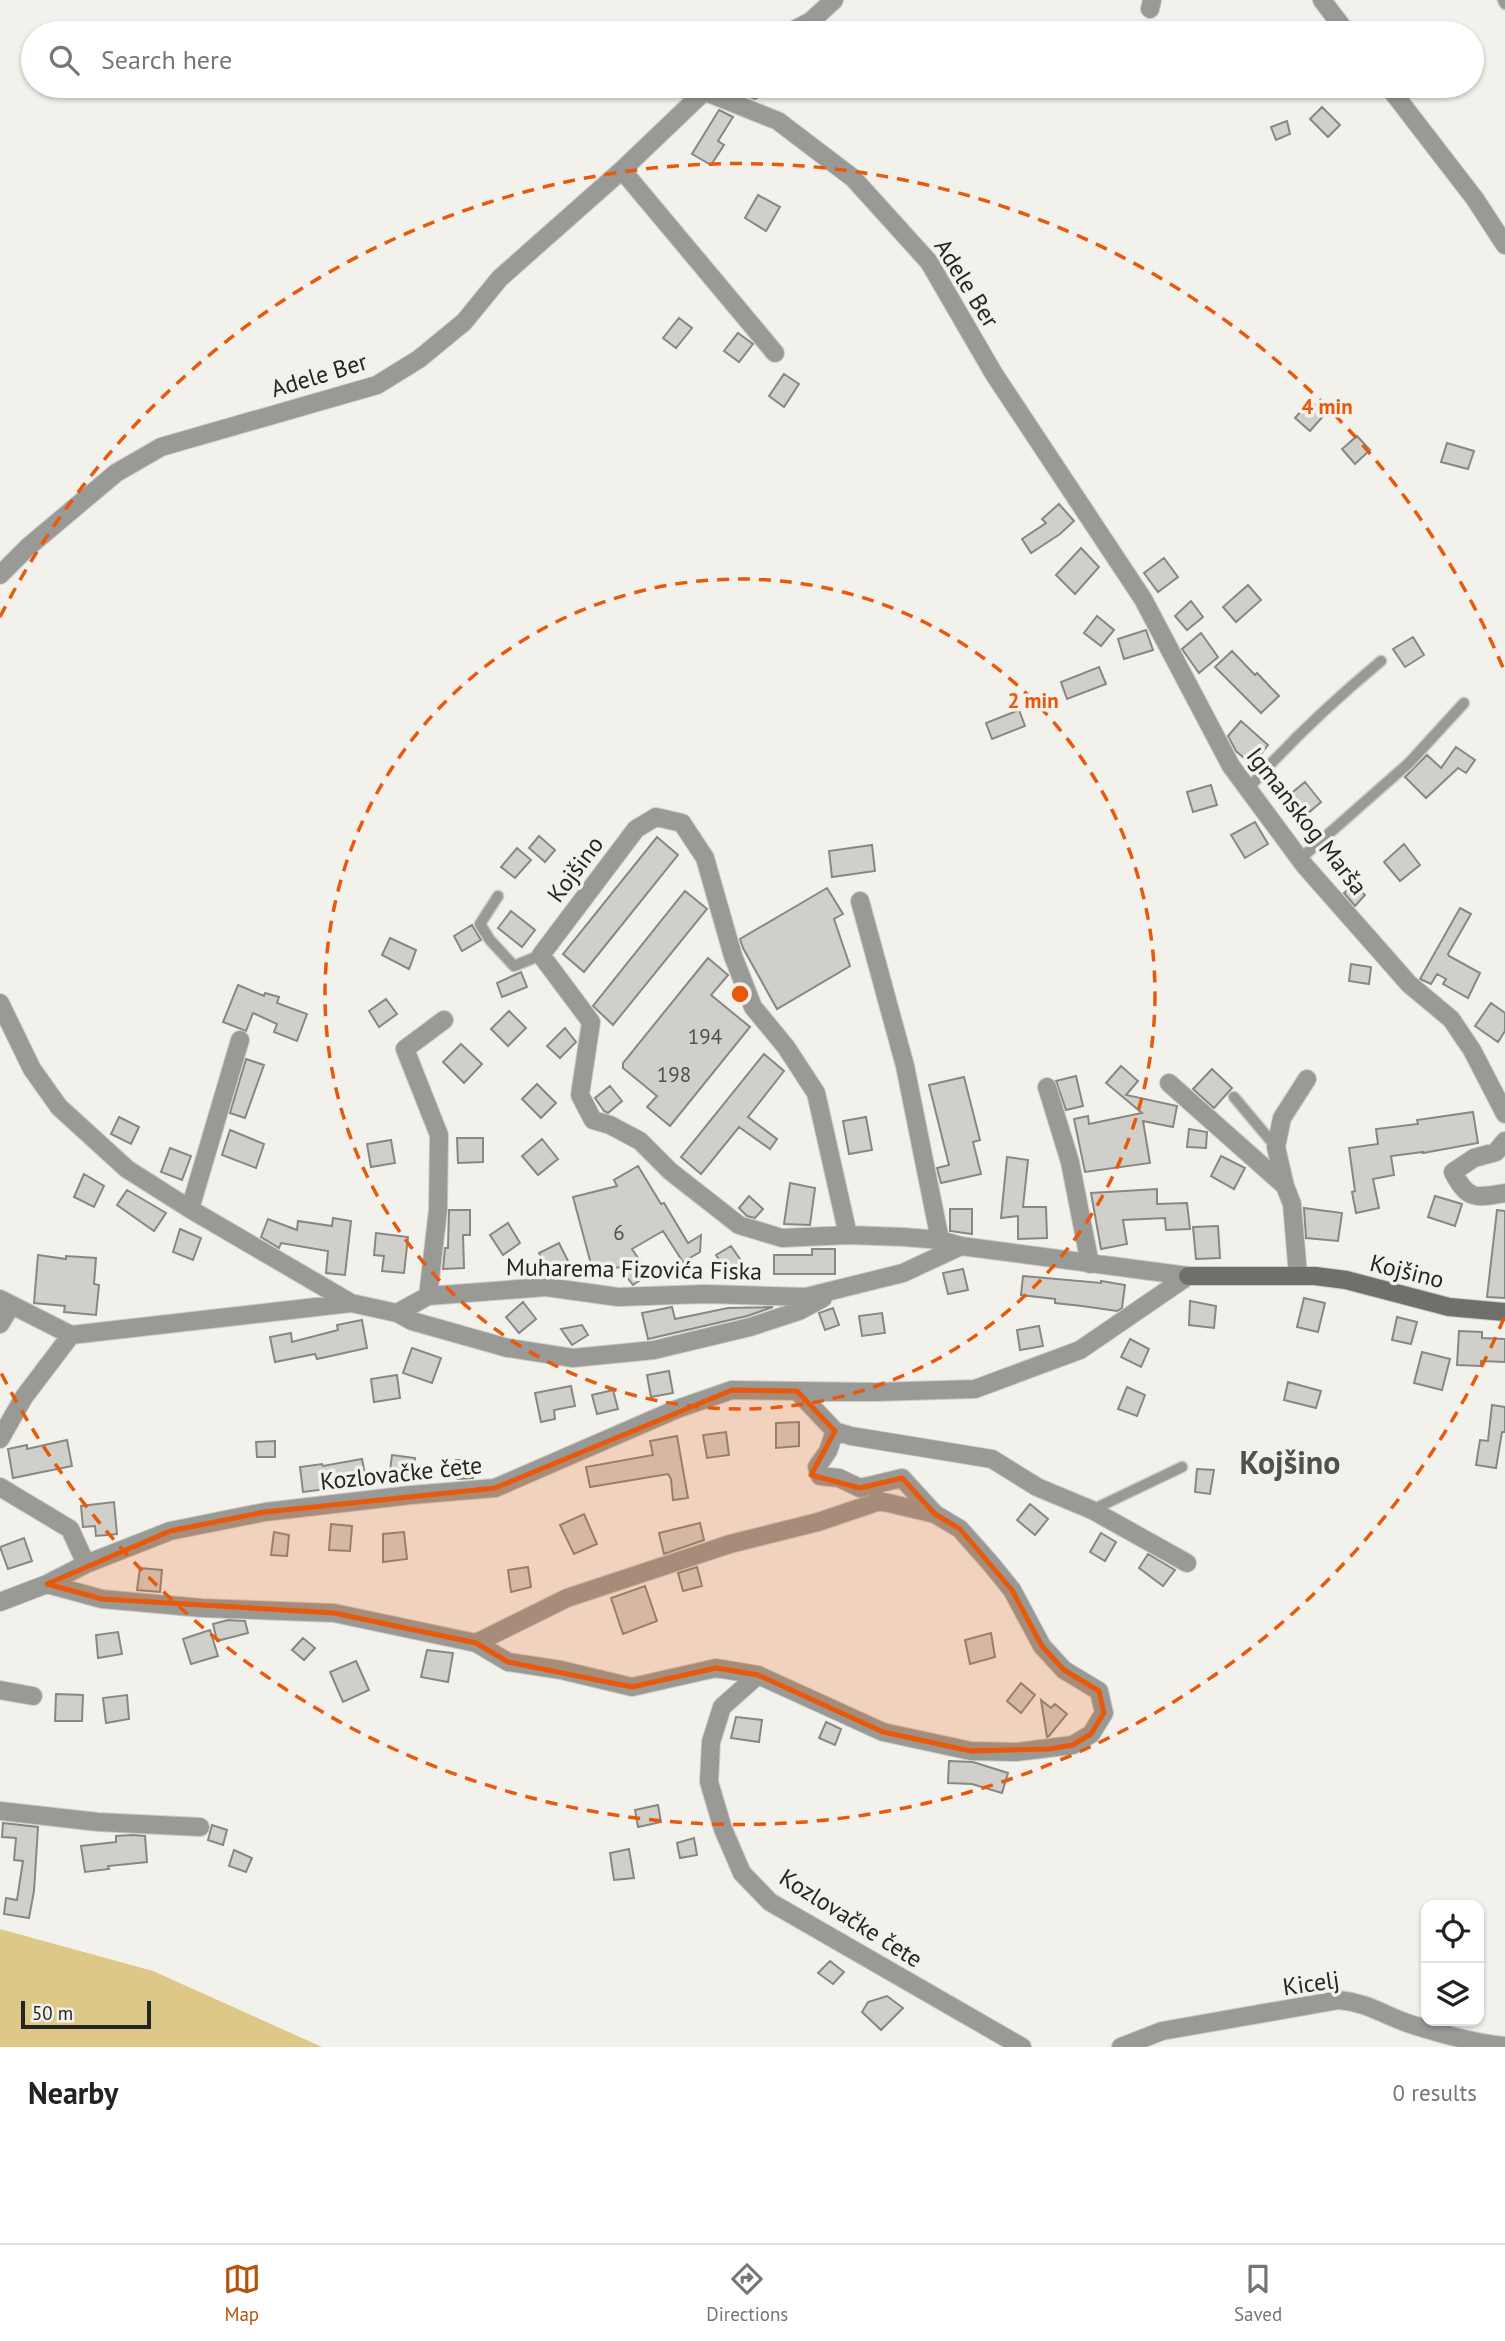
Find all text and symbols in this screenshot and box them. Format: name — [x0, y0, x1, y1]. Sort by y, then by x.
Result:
search box — [21, 21, 1484, 98]
icon: search — [45, 41, 83, 79]
text: Search here — [101, 43, 232, 76]
street label: Adele Ber — [928, 233, 1006, 333]
street label: Adele Ber — [267, 346, 371, 404]
text: 4 min — [1301, 393, 1353, 420]
text: 2 min — [1007, 687, 1059, 714]
street label: Igmanskog Marša — [1240, 741, 1374, 901]
street label: Kojšino — [540, 830, 610, 908]
centre of rings — [728, 982, 752, 1006]
house number: 194 — [688, 1023, 722, 1050]
house number: 198 — [657, 1061, 691, 1088]
house number: 6 — [613, 1219, 625, 1246]
street label: Kojšino — [1367, 1247, 1447, 1295]
street label: Muharema Fizovića Fiska — [506, 1251, 762, 1287]
district label: Kojšino — [1240, 1441, 1340, 1483]
street label: Kozlovačke čete — [318, 1449, 484, 1497]
street label: Kozlovačke čete — [774, 1862, 928, 1974]
map controls — [1421, 1900, 1484, 2026]
button: locate — [1421, 1900, 1484, 1963]
button: layers — [1421, 1963, 1484, 2026]
street label: Kicelj — [1281, 1964, 1341, 2002]
scale bar — [21, 1998, 150, 2030]
text: 50 m — [32, 2001, 73, 2025]
text: Nearby — [28, 2073, 118, 2112]
text: 0 results — [1393, 2078, 1477, 2107]
tab: Map — [223, 2260, 261, 2326]
tab: Directions — [706, 2260, 788, 2326]
tab: Saved — [1234, 2260, 1282, 2326]

